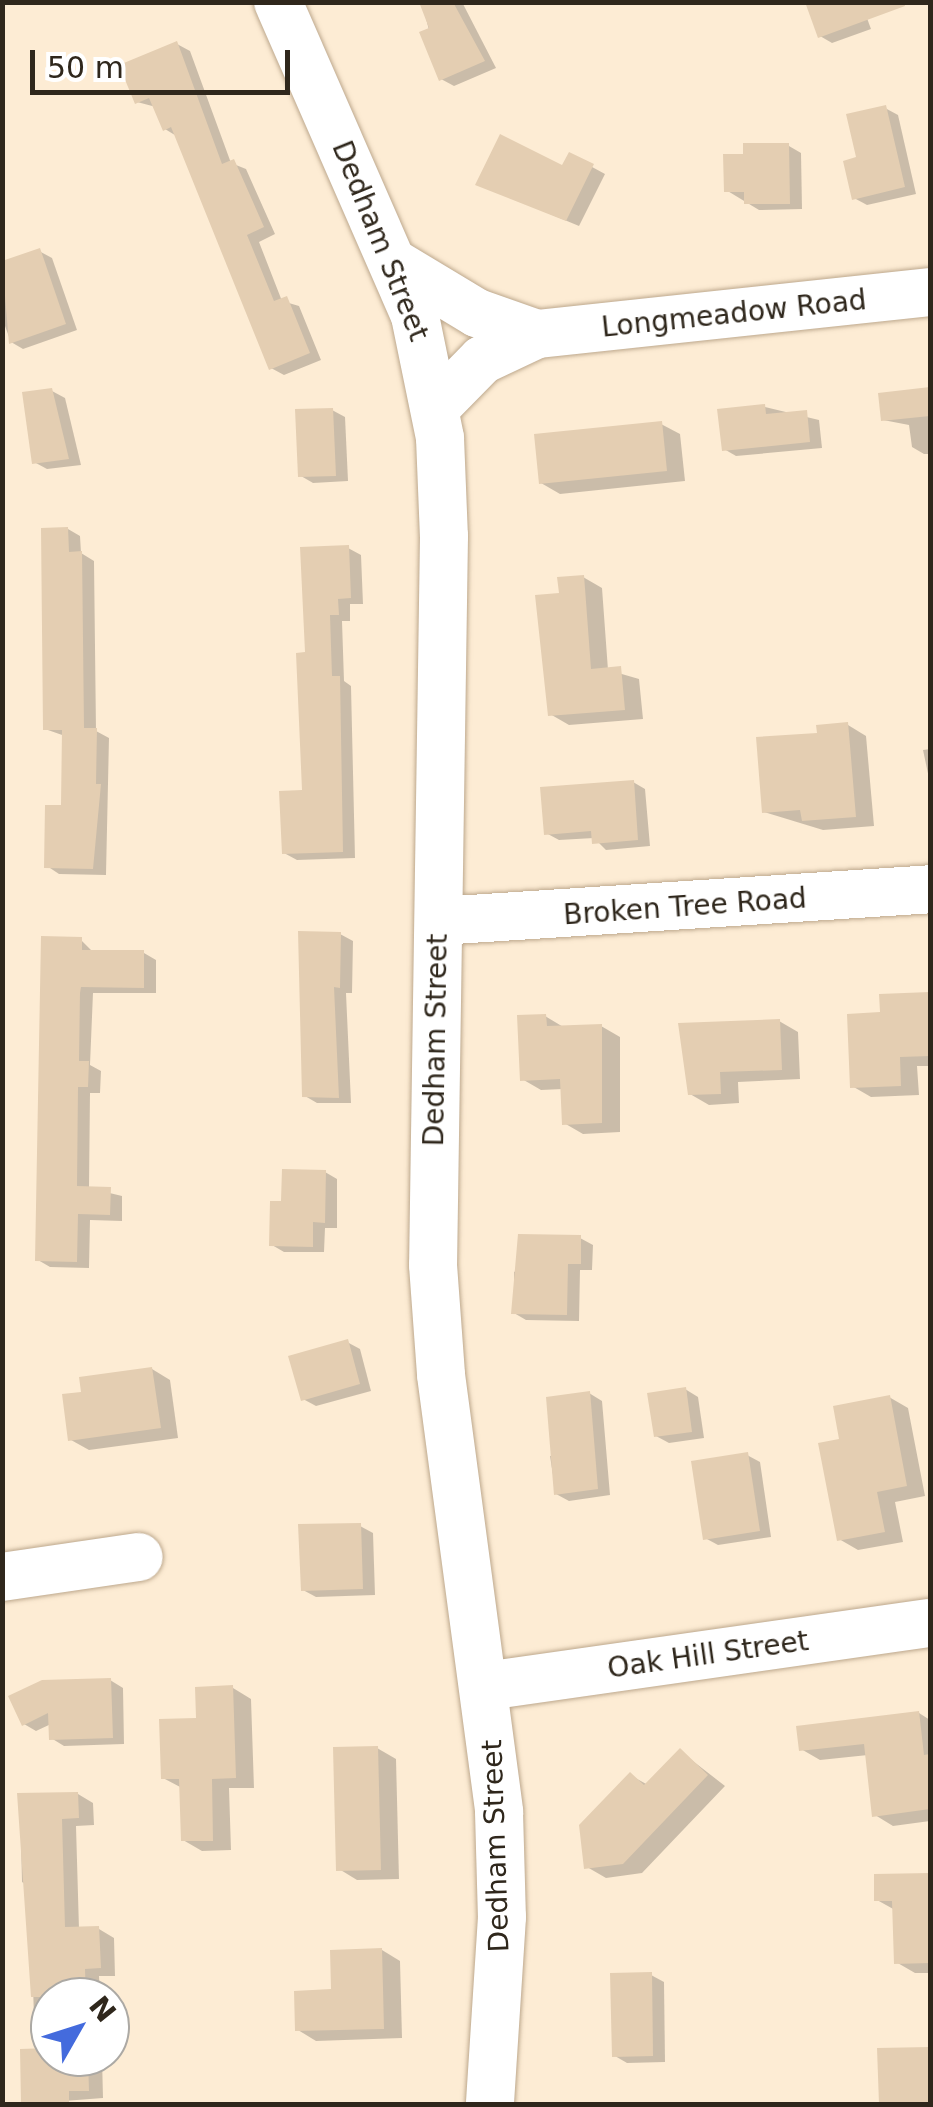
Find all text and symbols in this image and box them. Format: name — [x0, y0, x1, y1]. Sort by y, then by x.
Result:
scale bar — [35, 30, 295, 92]
text: 50 m — [47, 50, 124, 85]
street label: Dedham Street — [325, 136, 435, 346]
street label: Longmeadow Road — [600, 283, 868, 345]
street label: Broken Tree Road — [562, 882, 808, 932]
street label: Dedham Street — [417, 933, 455, 1147]
street label: Oak Hill Street — [605, 1624, 811, 1686]
street label: Dedham Street — [475, 1739, 517, 1953]
north arrow — [30, 1977, 130, 2077]
text: N — [82, 1990, 122, 2029]

